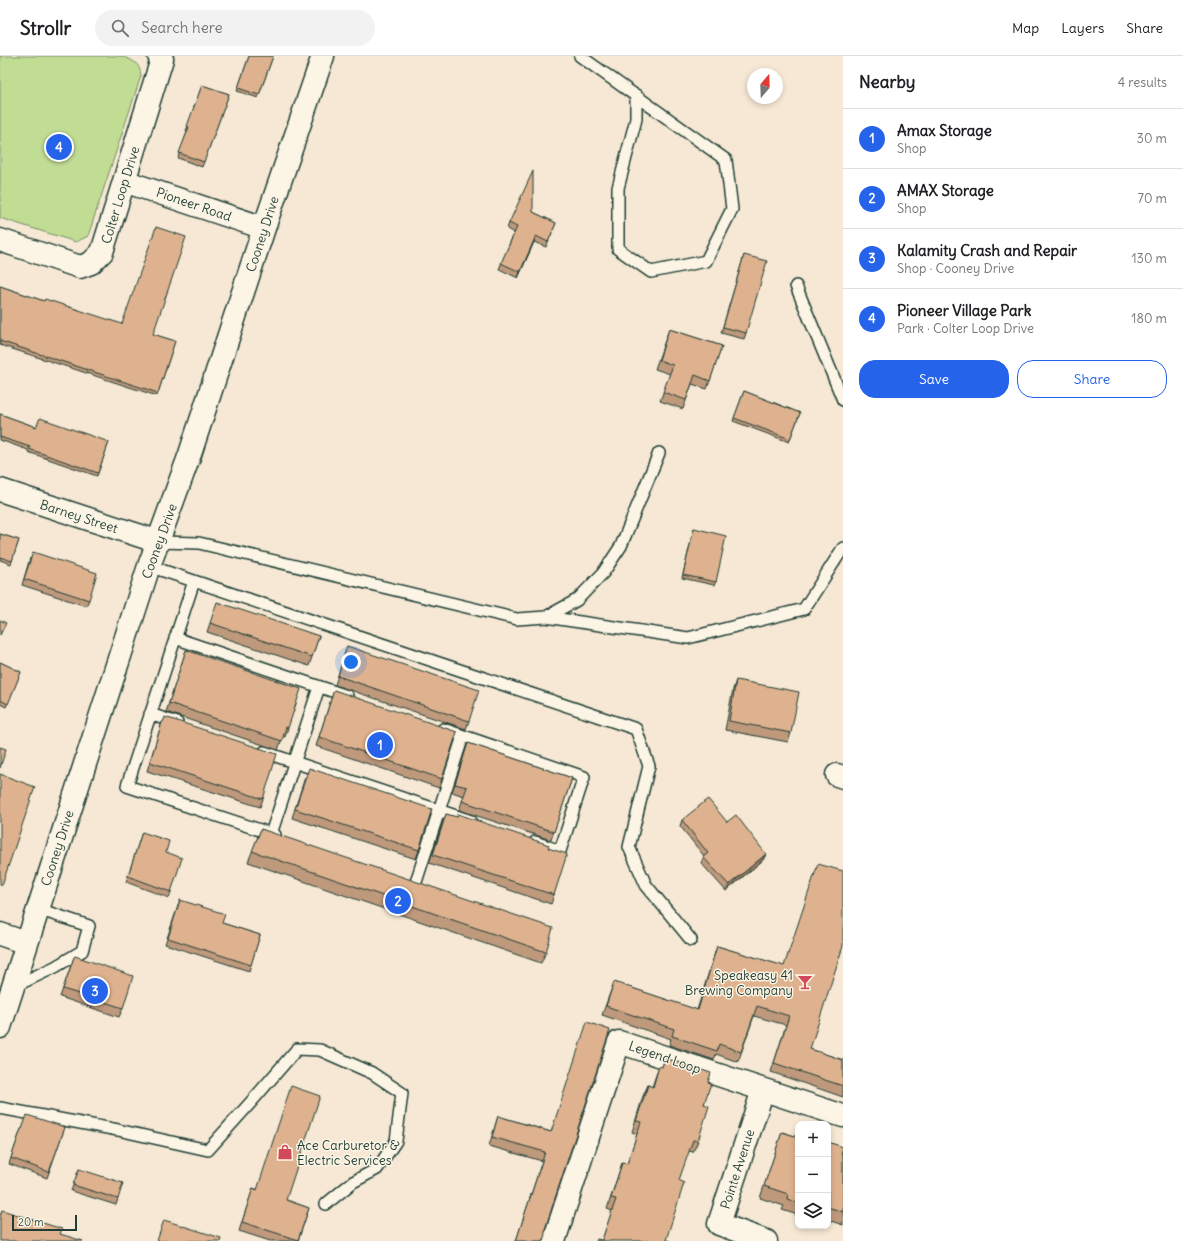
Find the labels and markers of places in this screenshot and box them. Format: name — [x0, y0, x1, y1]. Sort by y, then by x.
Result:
pin: 4 — [46, 132, 72, 162]
pin: 1 — [367, 730, 393, 760]
pin: 2 — [385, 886, 411, 916]
place label: Speakeasy 41 Brewing Company — [685, 967, 793, 999]
bar icon: Speakeasy 41 Brewing Company — [796, 973, 814, 991]
pin: 3 — [82, 976, 108, 1006]
place label: Ace Carburetor & Electric Services — [297, 1137, 400, 1169]
shop icon: Ace Carburetor & Electric Services — [276, 1143, 294, 1161]

